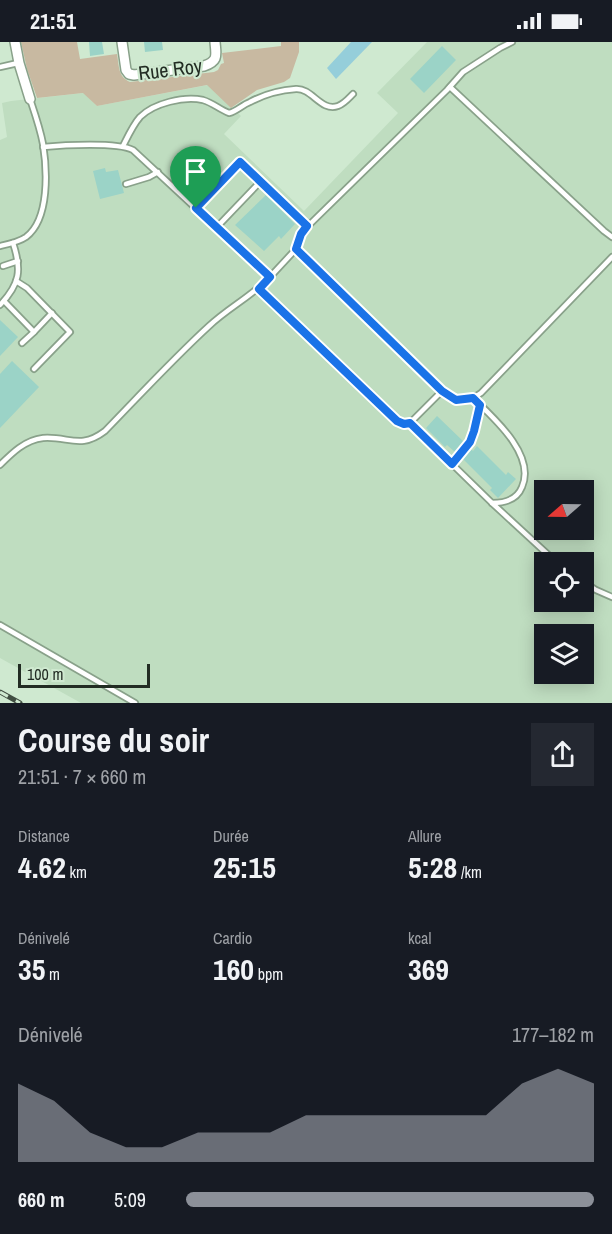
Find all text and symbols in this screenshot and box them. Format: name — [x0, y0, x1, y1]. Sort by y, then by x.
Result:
text: 21:51 — [30, 6, 76, 36]
street label: Rue Roy — [137, 52, 204, 86]
pin — [170, 146, 221, 208]
icon: arrive — [179, 155, 212, 188]
north arrow — [534, 480, 594, 540]
map controls — [534, 480, 594, 684]
button: locate — [534, 552, 594, 612]
button: layers — [534, 624, 594, 684]
scale bar — [18, 661, 150, 688]
text: 100 m — [27, 663, 63, 685]
text: Course du soir — [18, 718, 209, 762]
button: share — [531, 723, 594, 786]
text: 21:51 · 7 × 660 m — [18, 763, 146, 790]
text: Distance — [18, 825, 70, 847]
text: Durée — [213, 825, 249, 847]
text: Allure — [408, 825, 442, 847]
text: 4.62 — [18, 847, 66, 887]
text: 25:15 — [213, 847, 276, 887]
text: 5:28 — [408, 847, 457, 887]
text: km — [66, 861, 87, 883]
text: /km — [457, 861, 482, 883]
text: Dénivelé — [18, 927, 70, 949]
text: Cardio — [213, 927, 252, 949]
text: kcal — [408, 927, 431, 949]
text: 35 — [18, 949, 45, 989]
text: 160 — [213, 949, 254, 989]
text: 369 — [408, 949, 449, 989]
text: m — [45, 963, 60, 985]
text: bpm — [254, 963, 283, 985]
text: Dénivelé — [18, 1021, 83, 1048]
text: 177–182 m — [512, 1021, 594, 1048]
text: 660 m — [18, 1186, 65, 1213]
text: 5:09 — [114, 1186, 146, 1213]

